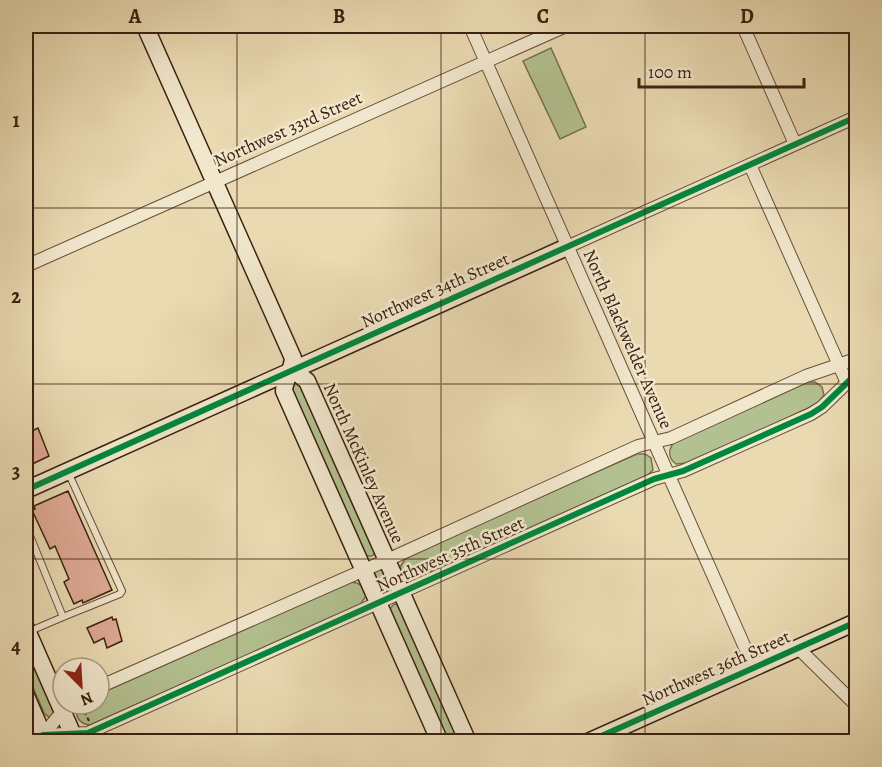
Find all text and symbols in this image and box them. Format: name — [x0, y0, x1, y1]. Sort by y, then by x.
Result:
text: A — [128, 3, 142, 30]
text: B — [333, 3, 345, 30]
text: C — [537, 3, 549, 30]
text: D — [740, 3, 754, 30]
scale bar — [639, 51, 804, 89]
text: 100 m — [648, 60, 692, 84]
street label: Northwest 33rd Street — [210, 85, 366, 173]
text: 1 — [12, 107, 20, 134]
street label: North Blackwelder Avenue — [578, 245, 678, 433]
street label: Northwest 34th Street — [357, 246, 513, 333]
text: 2 — [11, 283, 21, 310]
street label: North McKinley Avenue — [318, 379, 410, 547]
text: 3 — [12, 458, 20, 485]
street label: Northwest 35th Street — [372, 511, 528, 597]
street label: Northwest 36th Street — [638, 624, 794, 712]
text: 4 — [11, 633, 21, 660]
north arrow — [51, 656, 111, 716]
text: N — [77, 686, 96, 711]

